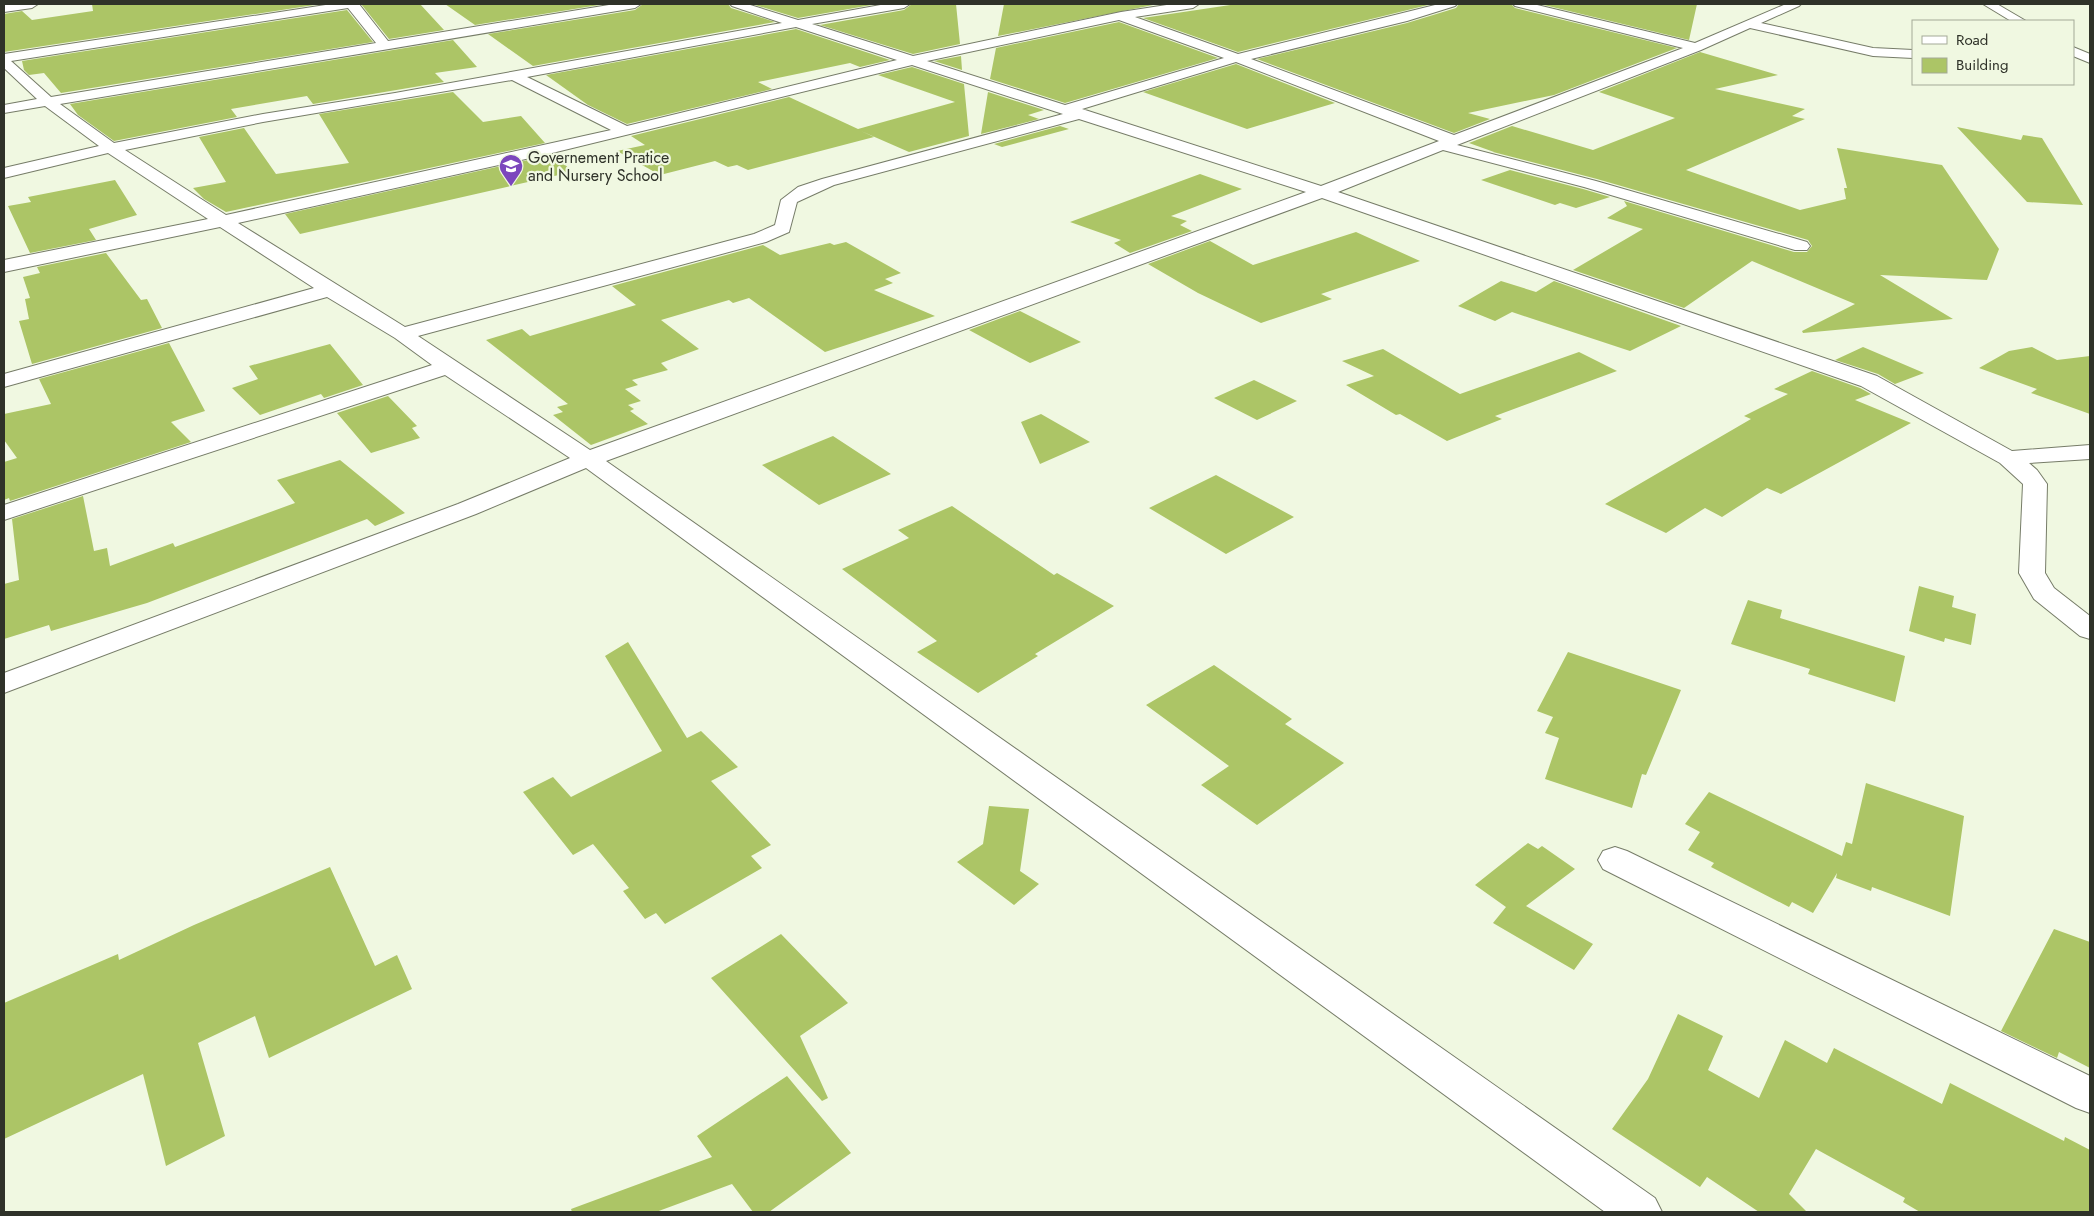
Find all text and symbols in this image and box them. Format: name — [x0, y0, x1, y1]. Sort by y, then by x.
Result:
legend — [1912, 20, 2074, 85]
text: Road — [1956, 29, 1988, 51]
text: Building — [1956, 54, 2008, 76]
place label: Governement Pratice and Nursery School — [528, 146, 669, 187]
school or university icon: Governement Pratice and Nursery School — [498, 153, 524, 187]

